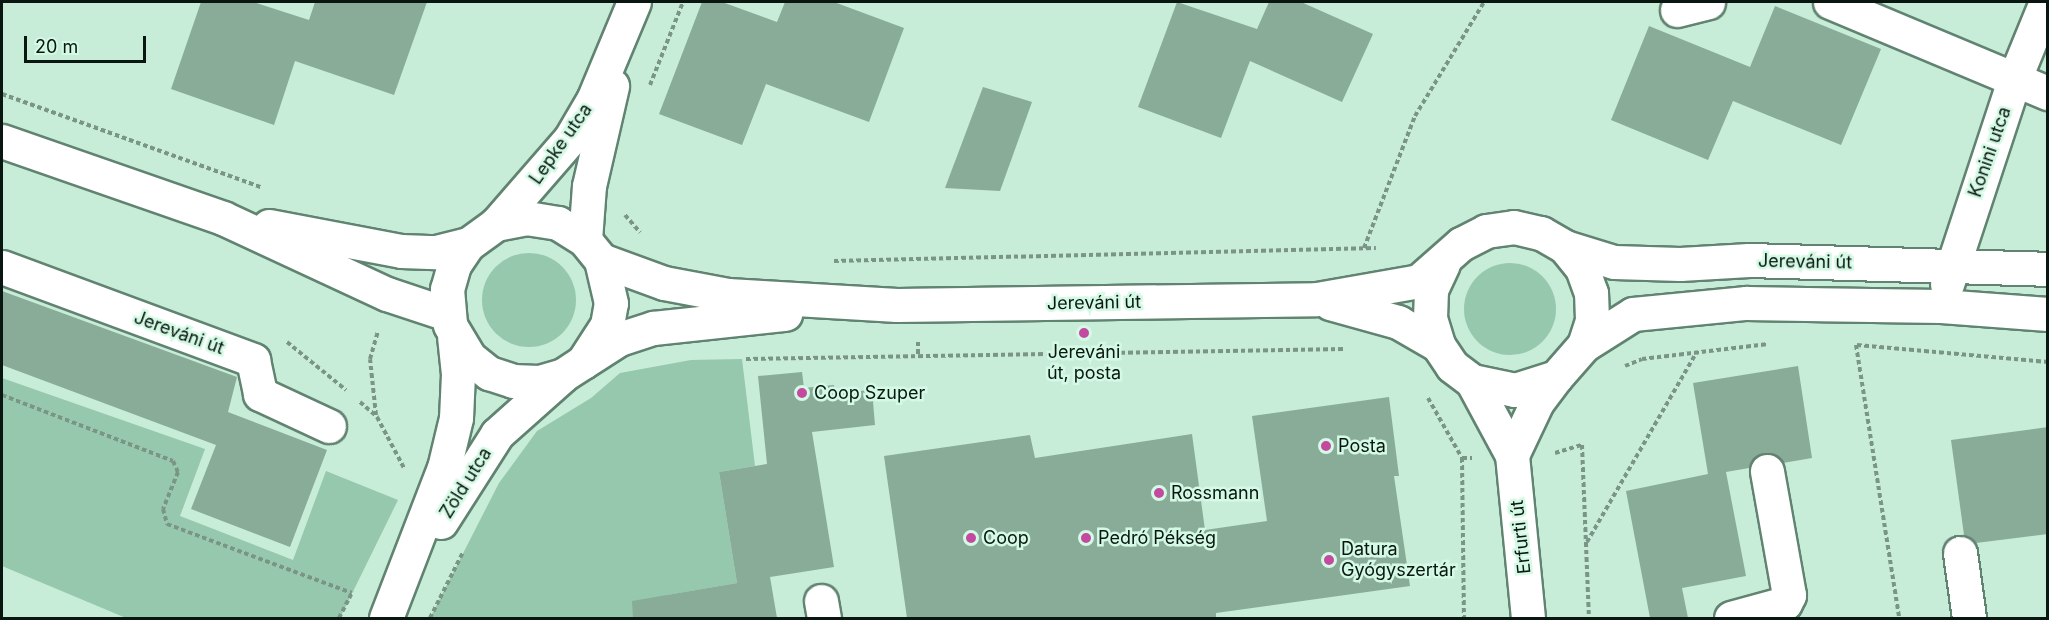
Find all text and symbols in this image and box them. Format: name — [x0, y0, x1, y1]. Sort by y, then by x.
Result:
scale bar — [27, 24, 148, 62]
text: 20 m — [35, 36, 78, 57]
street label: Lepke utca — [525, 99, 597, 189]
street label: Konini utca — [1964, 104, 2016, 200]
street label: Jereváni út — [1758, 250, 1852, 274]
street label: Jereváni út — [1047, 291, 1141, 315]
street label: Jereváni út — [131, 307, 227, 359]
marker: Jereváni út, posta — [1077, 326, 1091, 340]
place label: Jereváni út, posta — [1047, 342, 1121, 385]
place label: Coop Szuper — [814, 382, 925, 404]
marker: Coop Szuper — [795, 386, 809, 400]
place label: Posta — [1338, 435, 1386, 457]
marker: Posta — [1319, 439, 1333, 453]
street label: Zöld utca — [436, 444, 496, 522]
place label: Rossmann — [1171, 482, 1259, 504]
marker: Rossmann — [1152, 486, 1166, 500]
street label: Erfurti út — [1506, 499, 1536, 575]
place label: Coop — [983, 527, 1029, 549]
place label: Pedró Pékség — [1098, 527, 1216, 549]
marker: Coop — [964, 531, 978, 545]
marker: Pedró Pékség — [1079, 531, 1093, 545]
place label: Datura Gyógyszertár — [1341, 539, 1456, 582]
marker: Datura Gyógyszertár — [1322, 553, 1336, 567]

